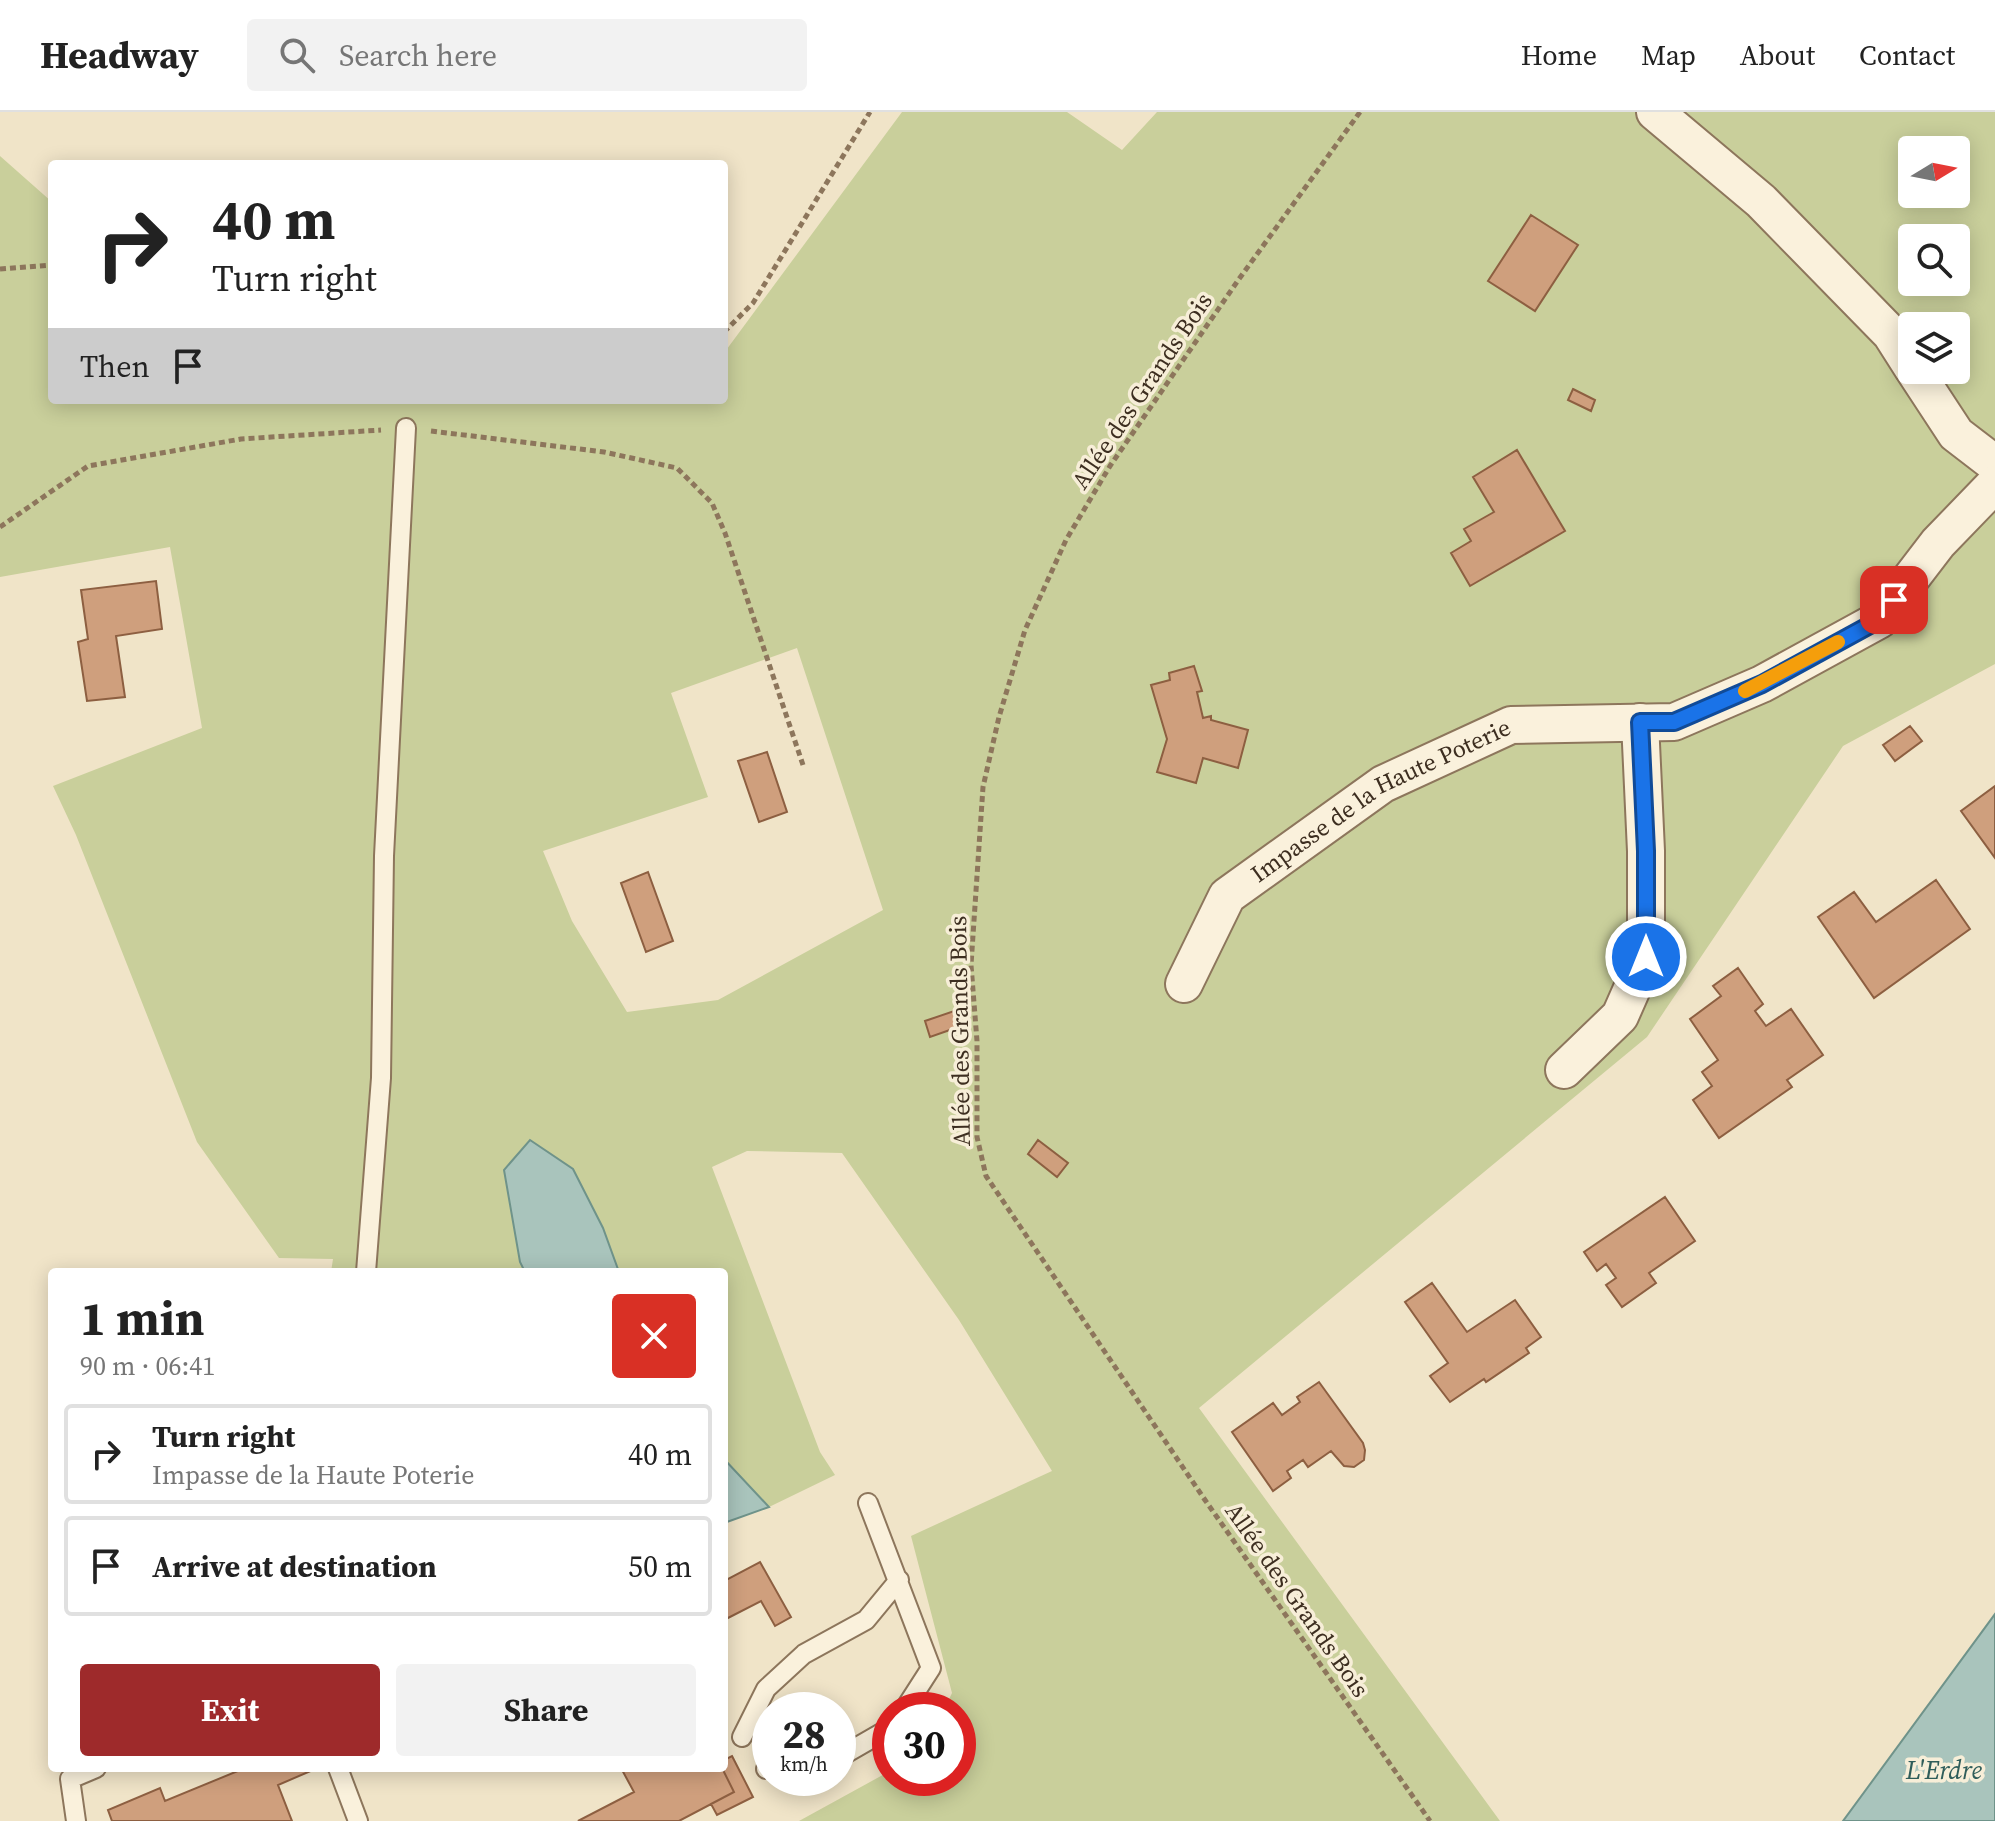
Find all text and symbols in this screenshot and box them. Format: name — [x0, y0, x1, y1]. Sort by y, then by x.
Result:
search box — [247, 19, 807, 91]
text: Headway — [40, 29, 199, 81]
icon: search — [275, 33, 319, 77]
text: Search here — [339, 35, 497, 76]
text: Home — [1521, 36, 1597, 74]
text: Map — [1641, 36, 1696, 74]
text: About — [1740, 36, 1815, 74]
text: Contact — [1859, 36, 1955, 74]
north arrow — [1898, 136, 1970, 208]
map controls — [1898, 136, 1970, 384]
text: 40 m — [212, 181, 335, 258]
icon: right — [80, 192, 184, 296]
button: search — [1898, 224, 1970, 296]
text: Turn right — [212, 254, 377, 303]
street label: Allée des Grands Bois — [1063, 286, 1220, 496]
button: layers — [1898, 312, 1970, 384]
icon: arrive — [166, 344, 210, 388]
text: Then — [80, 346, 150, 387]
pin — [1860, 566, 1928, 634]
icon: arrive — [1872, 578, 1916, 622]
street label: Impasse de la Haute Poterie — [1244, 710, 1516, 890]
street label: Allée des Grands Bois — [941, 915, 978, 1147]
position arrow — [1604, 915, 1688, 999]
text: 1 min — [80, 1285, 205, 1351]
button: close — [612, 1294, 696, 1378]
text: 90 m · 06:41 — [80, 1348, 215, 1384]
text: Turn right — [152, 1416, 295, 1457]
icon: right — [84, 1432, 128, 1476]
text: 40 m — [628, 1434, 692, 1475]
text: Impasse de la Haute Poterie — [152, 1457, 474, 1493]
street label: Allée des Grands Bois — [1218, 1496, 1377, 1704]
icon: arrive — [84, 1544, 128, 1588]
text: Arrive at destination — [152, 1546, 437, 1587]
text: 50 m — [628, 1546, 692, 1587]
button: Exit — [80, 1664, 380, 1756]
button: Share — [396, 1664, 696, 1756]
speed limit sign: 30 — [872, 1692, 976, 1796]
text: 28 — [782, 1707, 826, 1761]
text: km/h — [780, 1750, 828, 1778]
water label: L'Erdre — [1905, 1752, 1983, 1788]

